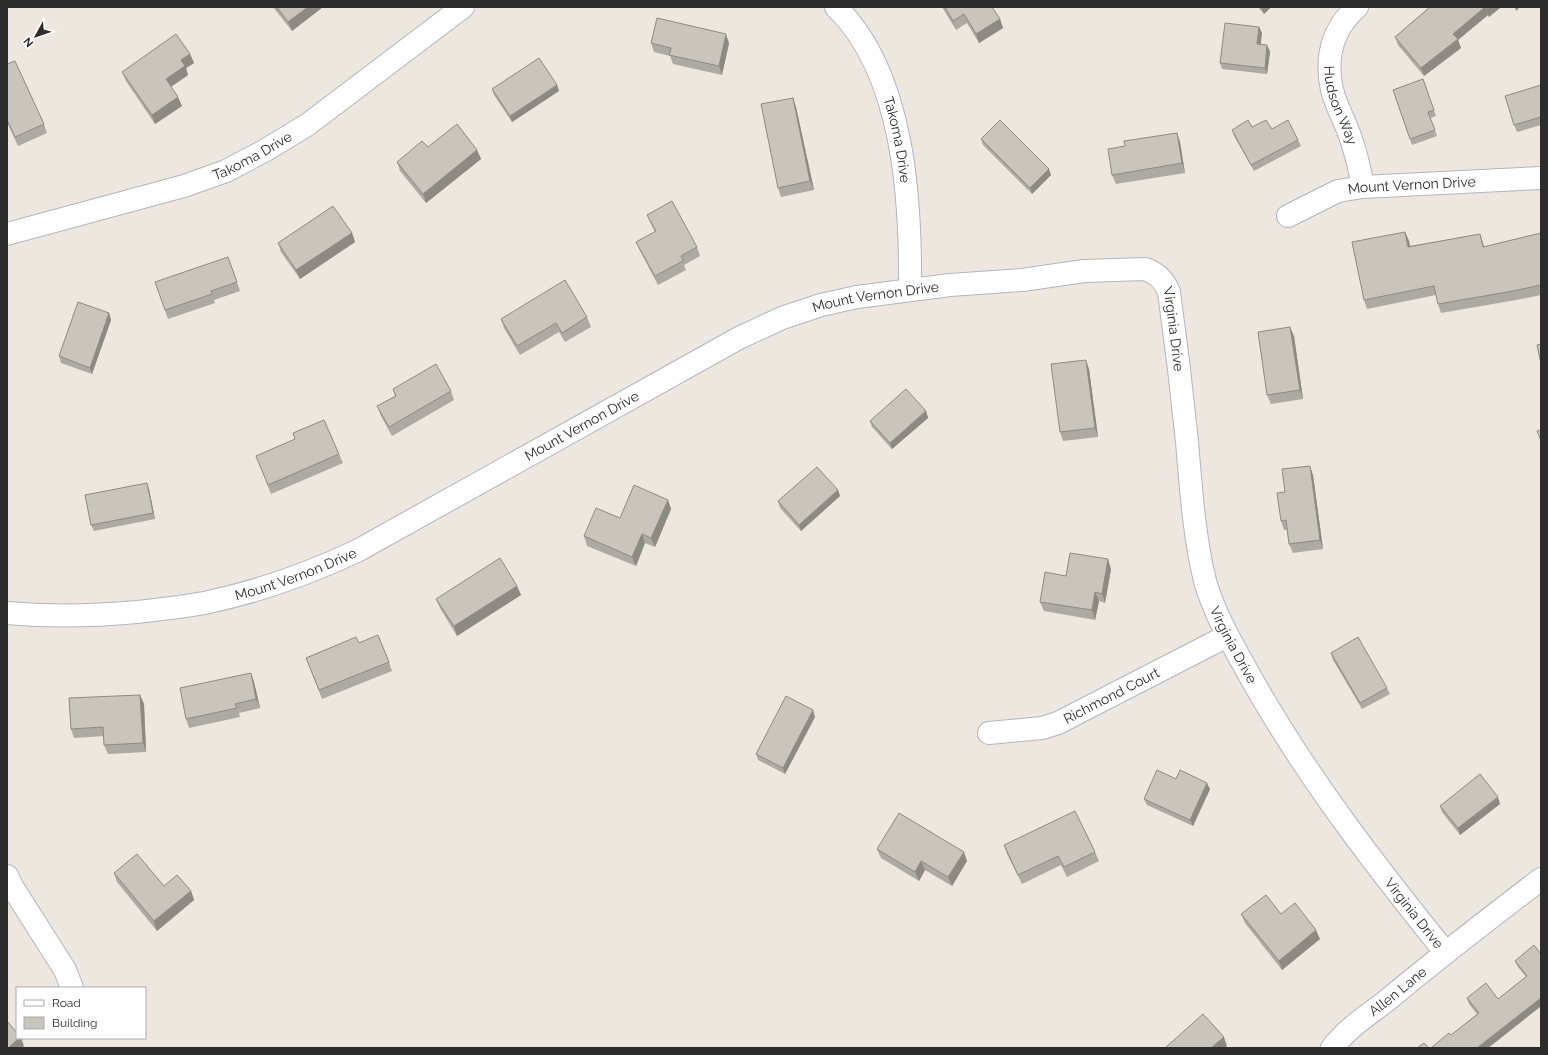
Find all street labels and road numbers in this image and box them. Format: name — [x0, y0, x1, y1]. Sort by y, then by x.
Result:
street label: Hudson Way — [1321, 65, 1360, 147]
street label: Takoma Drive — [880, 95, 913, 184]
street label: Takoma Drive — [210, 128, 295, 183]
street label: Mount Vernon Drive — [1347, 173, 1476, 197]
street label: Mount Vernon Drive — [810, 278, 940, 315]
street label: Virginia Drive — [1160, 284, 1187, 372]
street label: Mount Vernon Drive — [522, 388, 642, 464]
street label: Mount Vernon Drive — [233, 544, 359, 603]
street label: Virginia Drive — [1207, 604, 1260, 686]
street label: Richmond Court — [1061, 664, 1162, 727]
street label: Virginia Drive — [1382, 875, 1447, 951]
street label: Allen Lane — [1366, 963, 1430, 1019]

